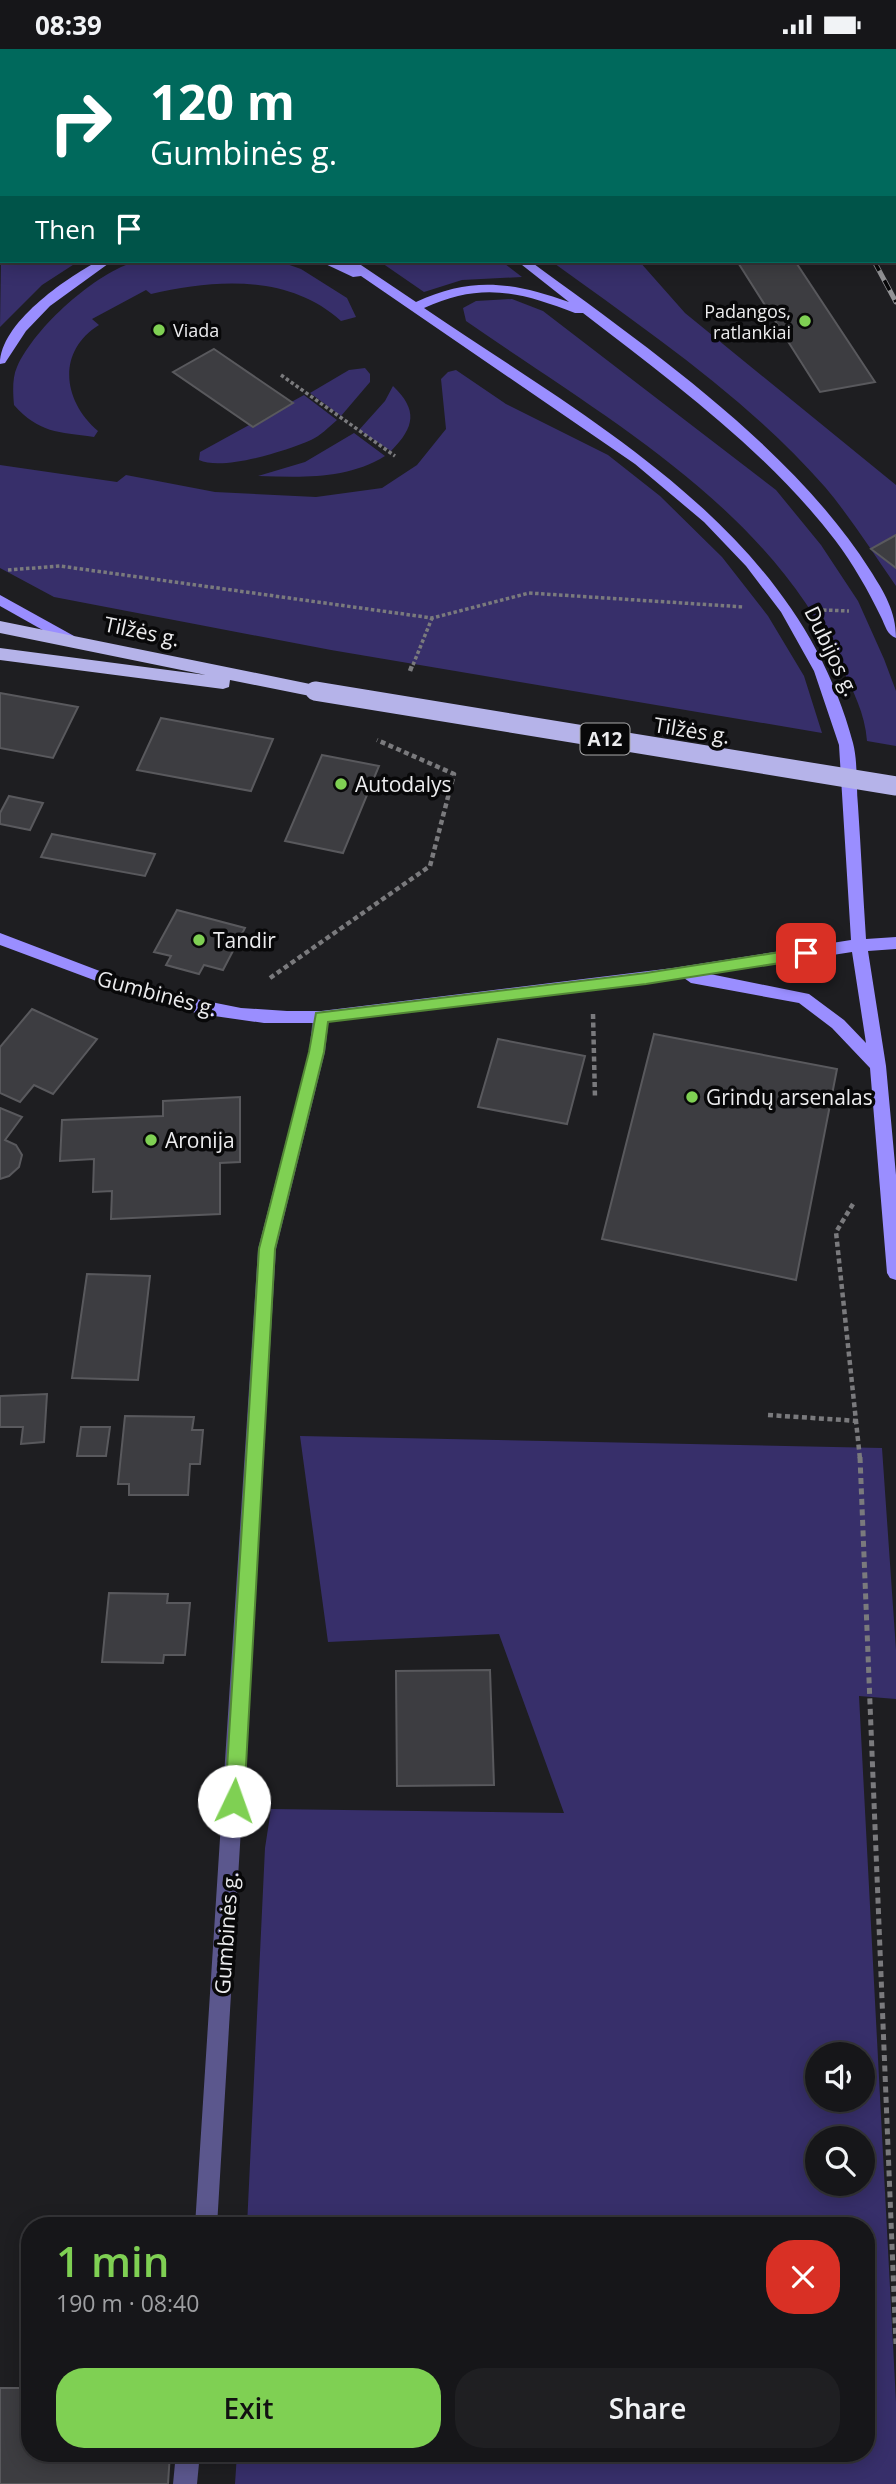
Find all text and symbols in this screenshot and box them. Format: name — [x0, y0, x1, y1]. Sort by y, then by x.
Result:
text: 08:39 — [35, 7, 102, 43]
text: 120 m — [150, 68, 295, 134]
icon: right — [35, 77, 126, 168]
text: Gumbinės g. — [150, 131, 337, 174]
icon: arrive — [110, 210, 148, 248]
text: Then — [35, 211, 96, 247]
place label: Padangos, ratlankiai — [704, 299, 791, 344]
marker: Padangos, ratlankiai — [797, 313, 813, 329]
place label: Viada — [173, 318, 219, 342]
marker: Viada — [151, 322, 167, 338]
street label: Dubijos g. — [798, 601, 866, 701]
street label: Tilžės g. — [102, 609, 182, 653]
street label: Tilžės g. — [652, 710, 732, 750]
road number: A12 — [580, 723, 630, 755]
place label: Autodalys — [355, 770, 452, 798]
marker: Autodalys — [333, 776, 349, 792]
pin — [776, 923, 836, 983]
place label: Tandir — [213, 926, 276, 954]
marker: Tandir — [191, 932, 207, 948]
icon: arrive — [787, 934, 825, 972]
street label: Gumbinės g. — [94, 964, 220, 1022]
place label: Grindų arsenalas — [706, 1083, 873, 1111]
marker: Grindų arsenalas — [684, 1089, 700, 1105]
place label: Aronija — [165, 1126, 235, 1154]
marker: Aronija — [143, 1132, 159, 1148]
position arrow — [197, 1764, 271, 1838]
street label: Gumbinės g. — [208, 1871, 244, 1995]
map controls — [805, 2042, 875, 2196]
button: sound — [805, 2042, 875, 2112]
button: search — [805, 2126, 875, 2196]
text: 1 min — [56, 2232, 169, 2289]
button: close — [766, 2240, 840, 2314]
text: 190 m · 08:40 — [56, 2287, 199, 2319]
button: Exit — [56, 2368, 441, 2448]
button: Share — [455, 2368, 840, 2448]

